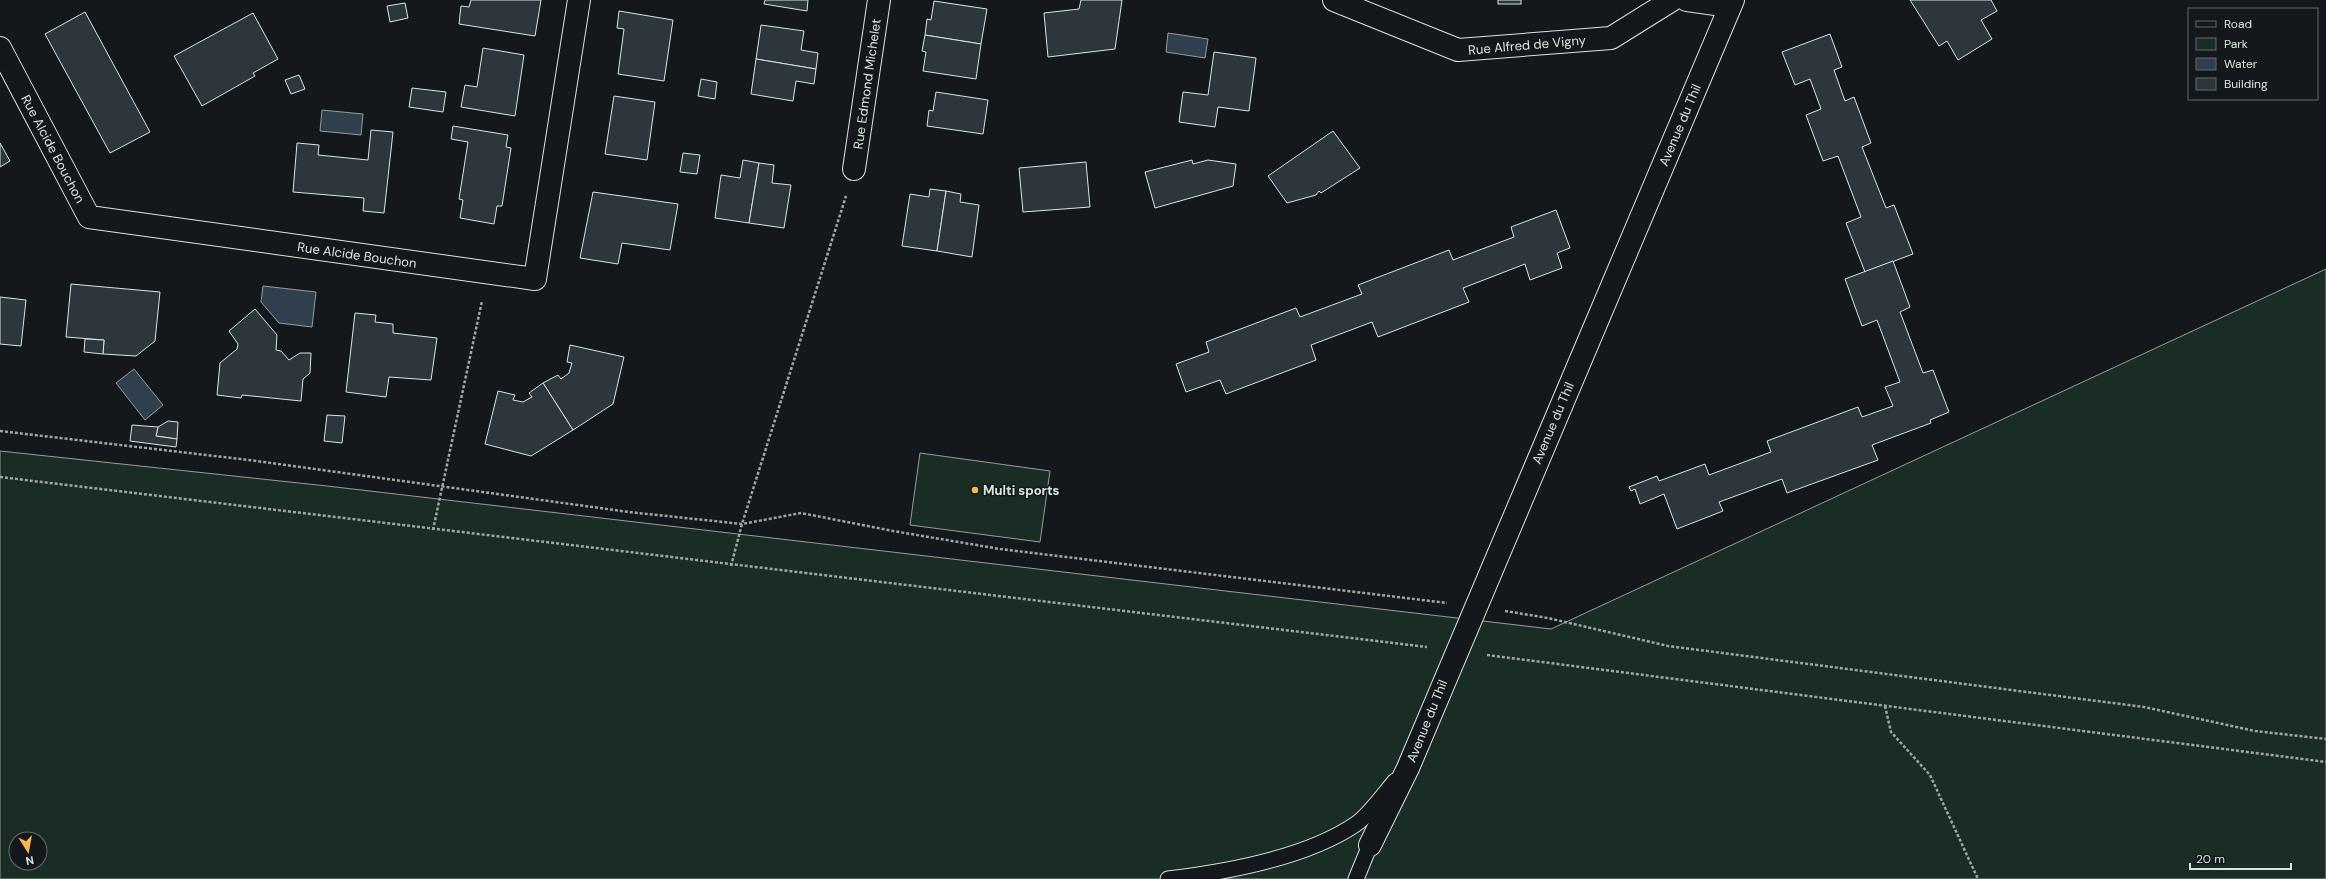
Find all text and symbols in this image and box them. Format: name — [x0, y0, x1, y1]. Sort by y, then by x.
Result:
legend — [2188, 8, 2318, 100]
text: Road — [2224, 16, 2252, 32]
street label: Rue Edmond Michelet — [849, 18, 885, 150]
street label: Rue Alfred de Vigny — [1467, 31, 1587, 59]
text: Park — [2224, 36, 2248, 52]
text: Water — [2224, 56, 2258, 72]
text: Building — [2224, 76, 2268, 92]
street label: Avenue du Thil — [1655, 81, 1705, 169]
street label: Rue Alcide Bouchon — [17, 92, 89, 206]
street label: Rue Alcide Bouchon — [296, 238, 418, 272]
street label: Avenue du Thil — [1528, 379, 1578, 467]
place label: Multi sports — [983, 482, 1060, 499]
marker: Multi sports — [970, 485, 980, 495]
street label: Avenue du Thil — [1403, 677, 1451, 765]
north arrow — [8, 831, 48, 871]
scale bar — [2190, 845, 2291, 871]
text: 20 m — [2196, 851, 2225, 867]
text: N — [25, 853, 35, 868]

